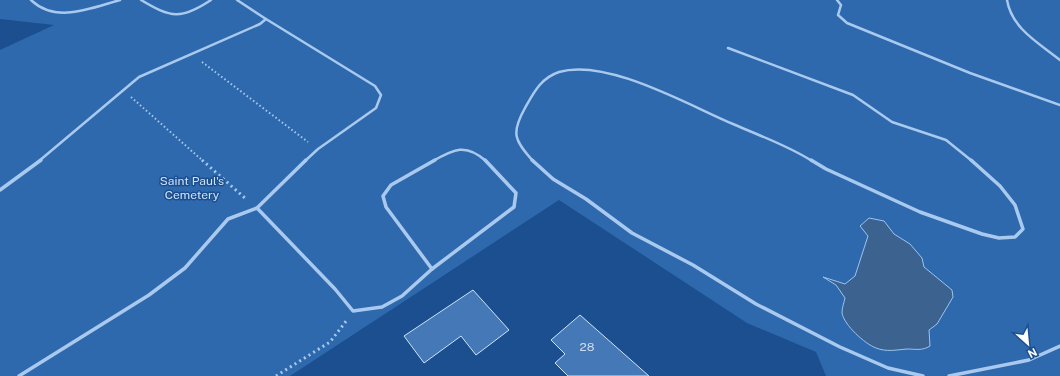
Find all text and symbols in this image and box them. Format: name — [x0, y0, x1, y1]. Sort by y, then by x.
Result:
park label: Saint Paul's Cemetery — [160, 174, 224, 202]
north arrow — [1008, 324, 1048, 364]
house number: 28 — [580, 340, 595, 354]
text: N — [1026, 346, 1039, 360]

